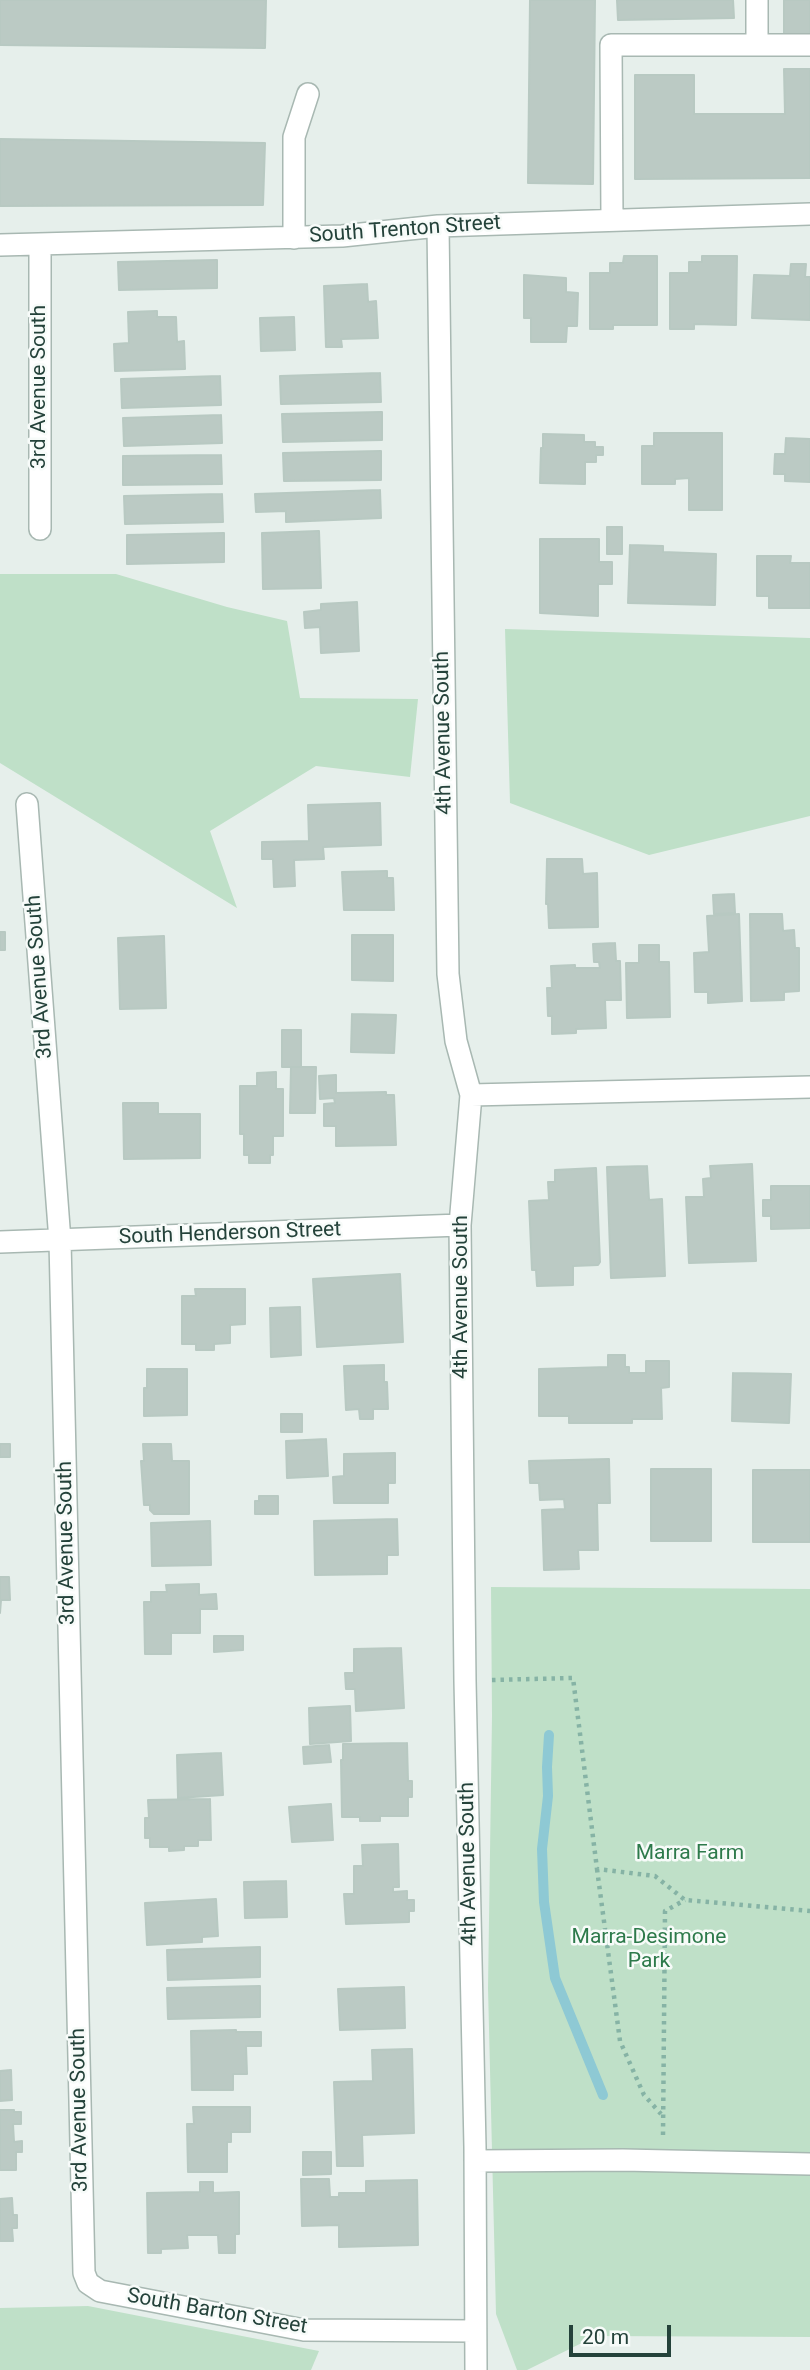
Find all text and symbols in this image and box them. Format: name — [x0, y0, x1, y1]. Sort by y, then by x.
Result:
street label: South Trenton Street — [308, 211, 502, 249]
street label: 3rd Avenue South — [27, 305, 53, 469]
street label: 4th Avenue South — [430, 651, 458, 815]
street label: 3rd Avenue South — [22, 894, 58, 1060]
street label: 4th Avenue South — [449, 1215, 475, 1379]
street label: South Henderson Street — [118, 1218, 342, 1250]
street label: 3rd Avenue South — [53, 1461, 81, 1625]
street label: 4th Avenue South — [455, 1782, 483, 1946]
park label: Marra Farm — [636, 1841, 744, 1867]
park label: Marra-Desimone Park — [572, 1925, 726, 1975]
street label: 3rd Avenue South — [66, 2028, 94, 2192]
street label: South Barton Street — [125, 2284, 309, 2340]
scale bar — [572, 2310, 674, 2354]
text: 20 m — [582, 2325, 629, 2349]

